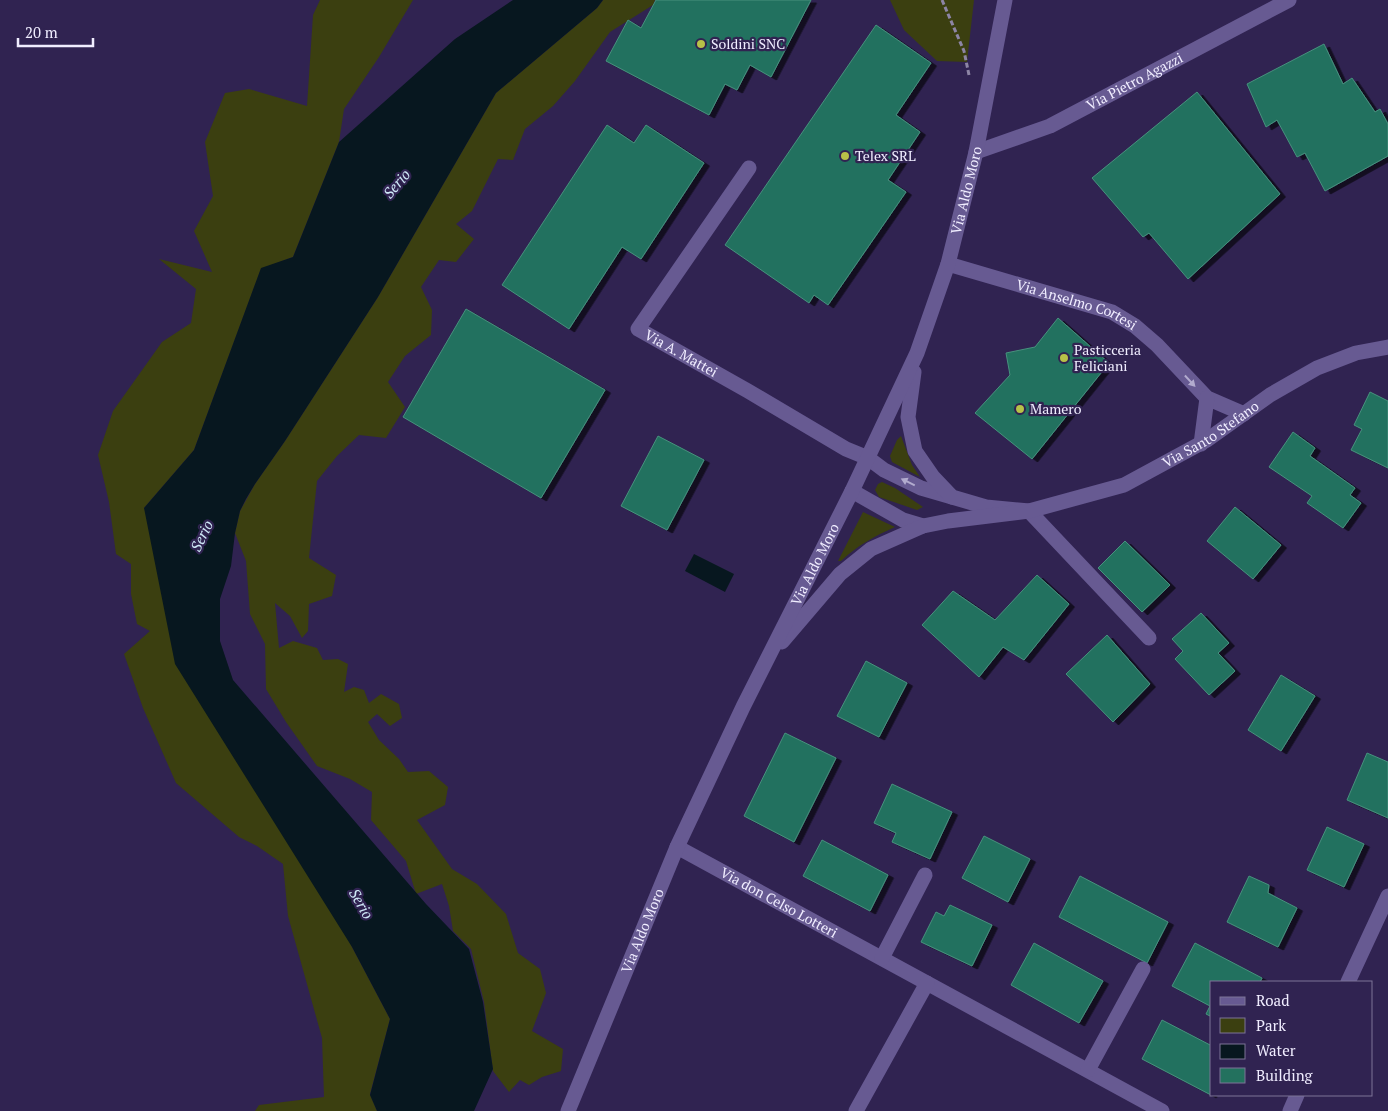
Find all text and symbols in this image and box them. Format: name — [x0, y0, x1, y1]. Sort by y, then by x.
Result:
scale bar — [18, 15, 92, 47]
text: 20 m — [25, 22, 58, 42]
place label: Soldini SNC — [711, 34, 785, 53]
marker: Soldini SNC — [695, 38, 707, 50]
street label: Via Pietro Agazzi — [1083, 48, 1186, 114]
street label: Via Aldo Moro — [946, 145, 986, 236]
place label: Telex SRL — [855, 146, 916, 165]
marker: Telex SRL — [839, 150, 851, 162]
water label: Serio — [378, 164, 415, 202]
street label: Via Anselmo Cortesi — [1014, 275, 1141, 334]
street label: Via A. Mattei — [641, 325, 721, 381]
place label: Pasticceria Feliciani — [1074, 340, 1141, 375]
marker: Pasticceria Feliciani — [1058, 352, 1070, 364]
one-way arrow — [1184, 375, 1196, 387]
street label: Via Santo Stefano — [1159, 396, 1263, 472]
place label: Mamero — [1030, 399, 1082, 418]
marker: Mamero — [1014, 403, 1026, 415]
one-way arrow — [901, 478, 915, 486]
water label: Serio — [185, 516, 217, 554]
street label: Via Aldo Moro — [786, 520, 843, 609]
street label: Via don Celso Lotteri — [717, 862, 841, 942]
water label: Serio — [345, 885, 379, 923]
street label: Via Aldo Moro — [616, 885, 668, 976]
legend — [1210, 981, 1373, 1096]
text: Road — [1256, 990, 1289, 1010]
text: Park — [1256, 1015, 1286, 1035]
text: Water — [1256, 1040, 1296, 1060]
text: Building — [1256, 1065, 1314, 1085]

